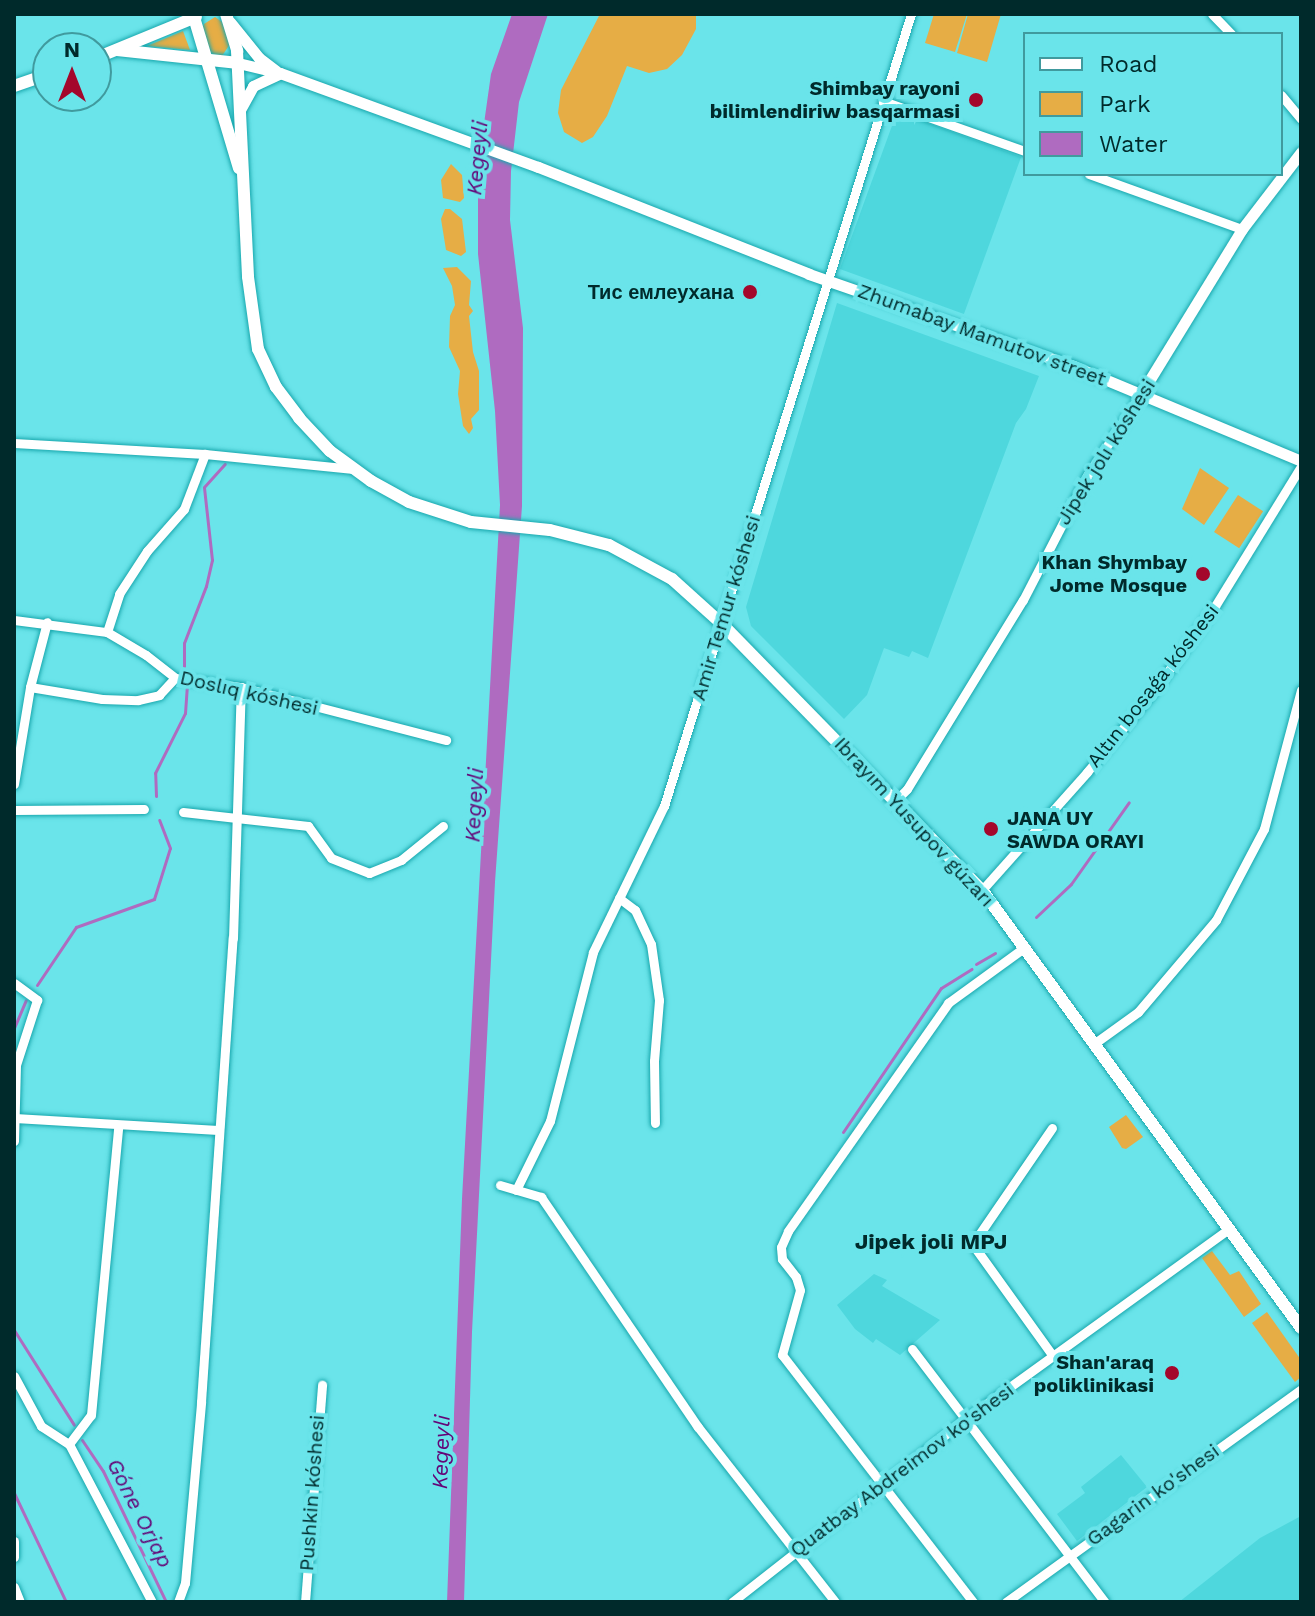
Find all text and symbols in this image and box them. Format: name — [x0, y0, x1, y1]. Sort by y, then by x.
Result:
north arrow — [32, 32, 112, 112]
legend — [1023, 32, 1283, 176]
text: N — [64, 37, 80, 62]
text: Road — [1099, 50, 1158, 78]
place label: Shimbay rayoni bilimlendiriw basqarmasi — [709, 76, 960, 123]
text: Park — [1099, 90, 1151, 118]
marker: Shimbay rayoni bilimlendiriw basqarmasi — [967, 91, 985, 109]
water label: Kegeyli — [461, 120, 493, 196]
text: Water — [1099, 130, 1168, 158]
street label: Zhumabay Mamutov street — [854, 279, 1110, 391]
place label: Тис емлеухана — [588, 280, 734, 304]
marker: Тис емлеухана — [741, 283, 759, 301]
street label: Jipek jolı kóshesi — [1051, 375, 1161, 529]
street label: Amir Temur kóshesi — [686, 512, 766, 704]
place label: Khan Shymbay Jome Mosque — [1041, 550, 1187, 597]
marker: Khan Shymbay Jome Mosque — [1194, 565, 1212, 583]
street label: Altın bosaǵa kóshesi — [1082, 600, 1224, 772]
street label: Doslıq kóshesi — [178, 665, 320, 721]
street label: Ibrayım Yusupov gúzarı — [829, 732, 999, 912]
water label: Kegeyli — [459, 767, 489, 843]
place label: JANA UY SAWDA ORAYI — [1007, 806, 1145, 853]
marker: JANA UY SAWDA ORAYI — [982, 820, 1000, 838]
district label: Jipek joli MPJ — [854, 1229, 1008, 1255]
place label: Shan'araq poliklinikasi — [1034, 1350, 1154, 1397]
marker: Shan'araq poliklinikasi — [1161, 1362, 1183, 1384]
street label: Quatbay Abdreimov ko'shesi — [785, 1377, 1019, 1563]
street label: Pushkin kóshesi — [295, 1414, 329, 1572]
water label: Kegeyli — [427, 1414, 455, 1490]
street label: Gagarin ko'shesi — [1082, 1439, 1224, 1551]
water label: Góne Orjap — [101, 1454, 179, 1572]

